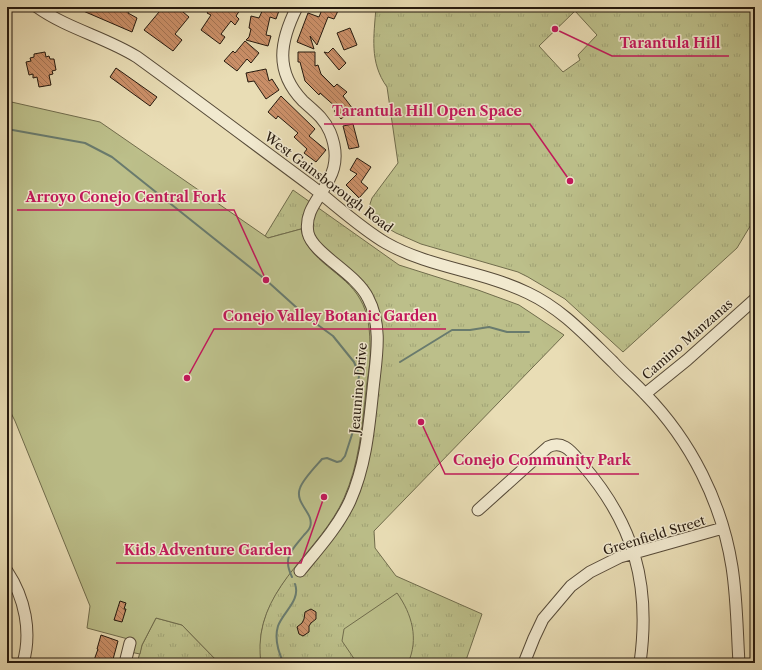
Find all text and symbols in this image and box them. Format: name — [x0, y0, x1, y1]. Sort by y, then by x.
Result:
callout: Tarantula Hill — [612, 30, 729, 56]
text: Tarantula Hill — [619, 34, 721, 52]
callout: Tarantula Hill Open Space — [324, 98, 530, 124]
text: Tarantula Hill Open Space — [332, 102, 522, 120]
street label: West Gainsborough Road — [261, 128, 397, 236]
callout: Arroyo Conejo Central Fork — [17, 184, 234, 210]
text: Arroyo Conejo Central Fork — [25, 188, 227, 206]
street label: Camino Manzanas — [638, 295, 736, 383]
callout: Conejo Valley Botanic Garden — [214, 303, 446, 329]
text: Conejo Valley Botanic Garden — [223, 307, 438, 325]
street label: Jeaunine Drive — [346, 342, 370, 436]
callout: Conejo Community Park — [445, 448, 639, 474]
text: Conejo Community Park — [453, 451, 632, 469]
street label: Greenfield Street — [601, 512, 707, 558]
callout: Kids Adventure Garden — [116, 537, 301, 563]
text: Kids Adventure Garden — [124, 541, 293, 559]

